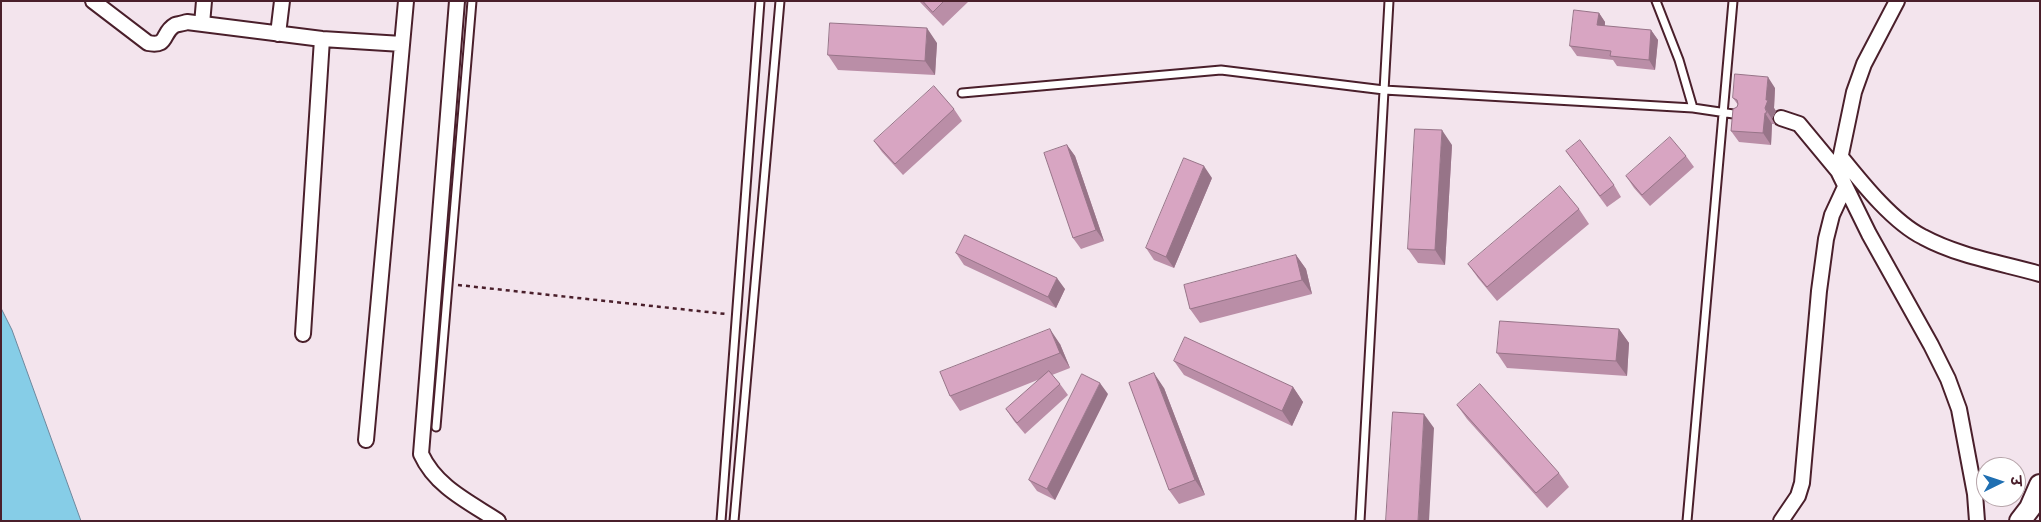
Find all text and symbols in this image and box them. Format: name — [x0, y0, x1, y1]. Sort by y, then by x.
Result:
north arrow — [1976, 457, 2026, 507]
text: उ — [2007, 476, 2024, 486]

